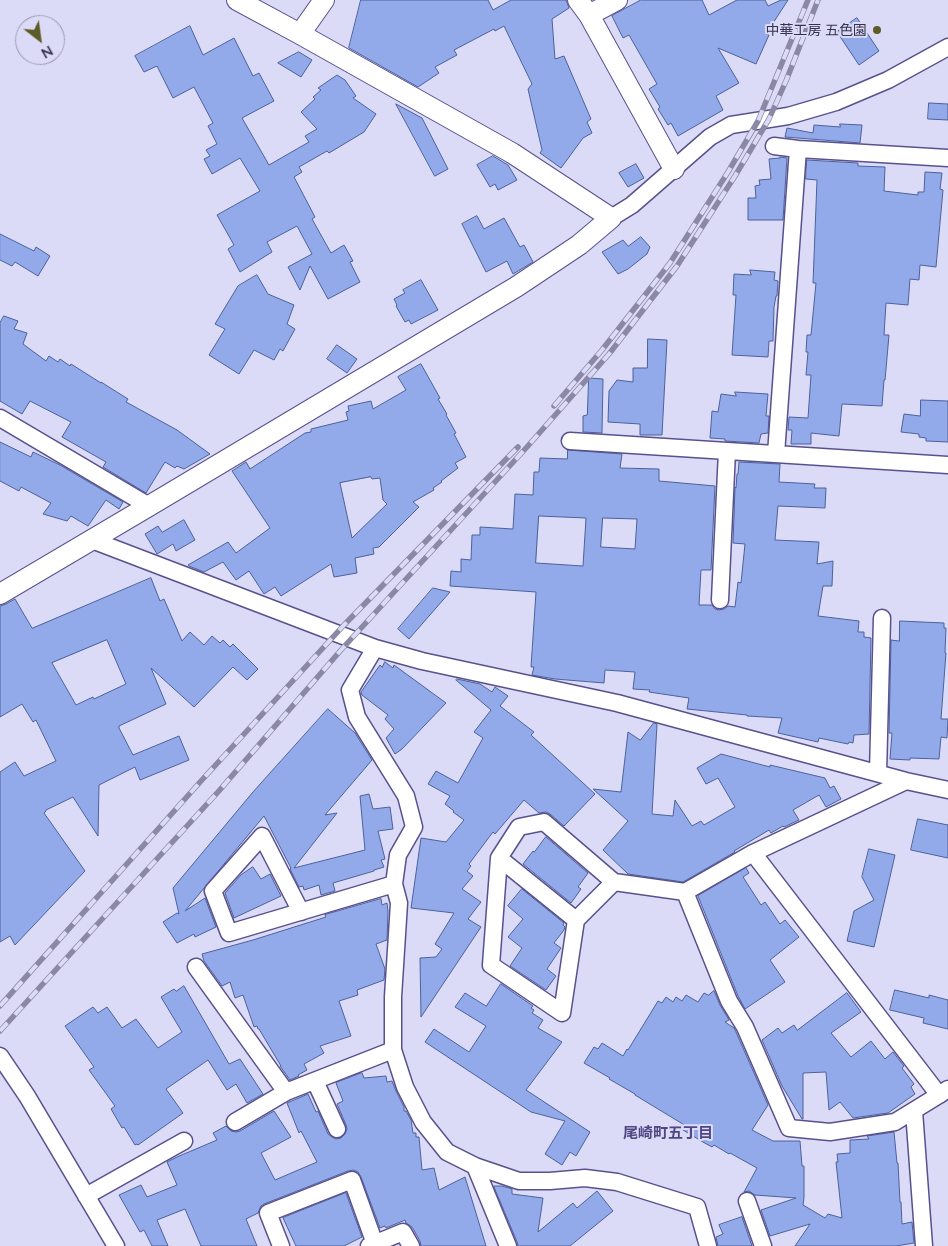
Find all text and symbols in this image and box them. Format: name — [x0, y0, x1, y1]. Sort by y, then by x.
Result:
north arrow — [15, 15, 65, 65]
place label: 中華工房 五色園 — [765, 22, 867, 38]
marker: 中華工房 五色園 — [871, 24, 883, 36]
text: N — [38, 42, 56, 63]
district label: 尾崎町五丁目 — [623, 1124, 713, 1142]

